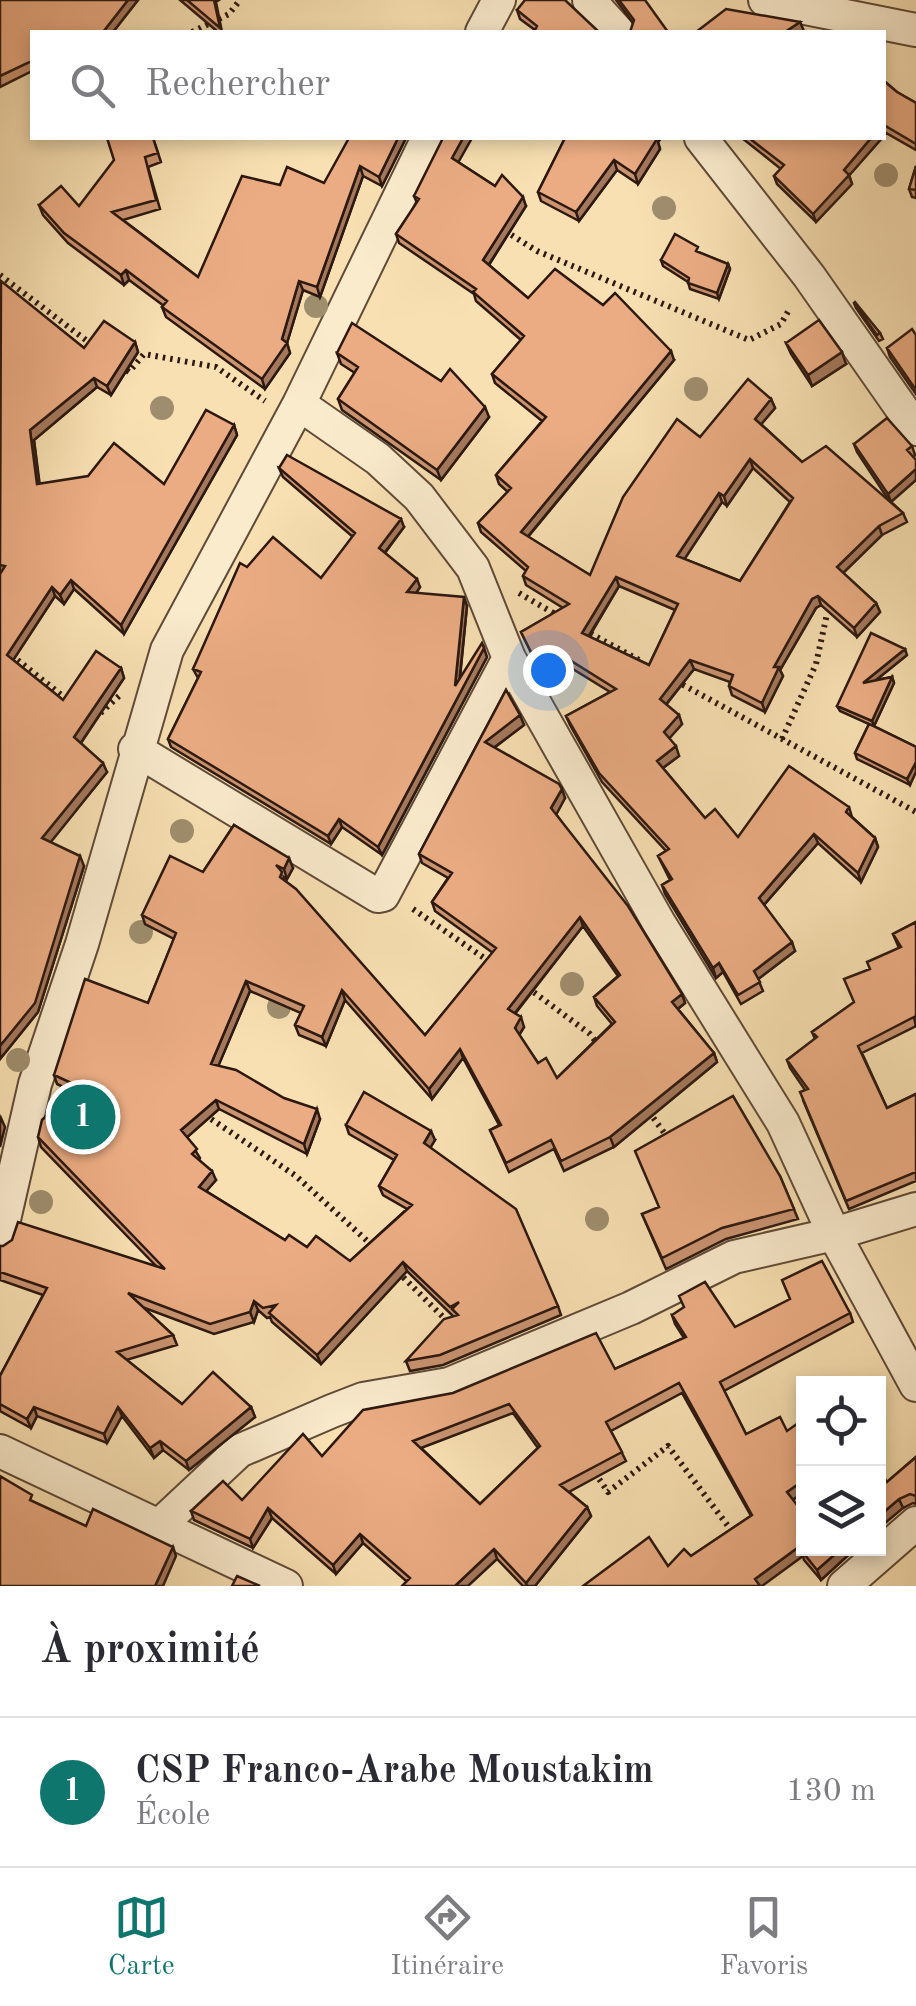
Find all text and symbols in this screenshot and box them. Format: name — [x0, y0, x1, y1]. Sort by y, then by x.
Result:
search box — [30, 30, 886, 140]
icon: search — [65, 58, 120, 113]
text: Rechercher — [145, 66, 330, 104]
your location — [523, 645, 574, 696]
pin: 1 — [51, 1080, 116, 1154]
map controls — [796, 1376, 886, 1556]
button: locate — [796, 1376, 886, 1466]
button: layers — [796, 1466, 886, 1556]
text: À proximité — [40, 1630, 260, 1672]
text: CSP Franco-Arabe Moustakim — [135, 1753, 654, 1791]
text: 1 — [63, 1776, 82, 1808]
text: 130 m — [786, 1776, 876, 1808]
text: École — [135, 1800, 210, 1832]
tab: Carte — [108, 1890, 175, 1985]
tab: Itinéraire — [390, 1890, 504, 1985]
tab: Favoris — [719, 1890, 808, 1985]

